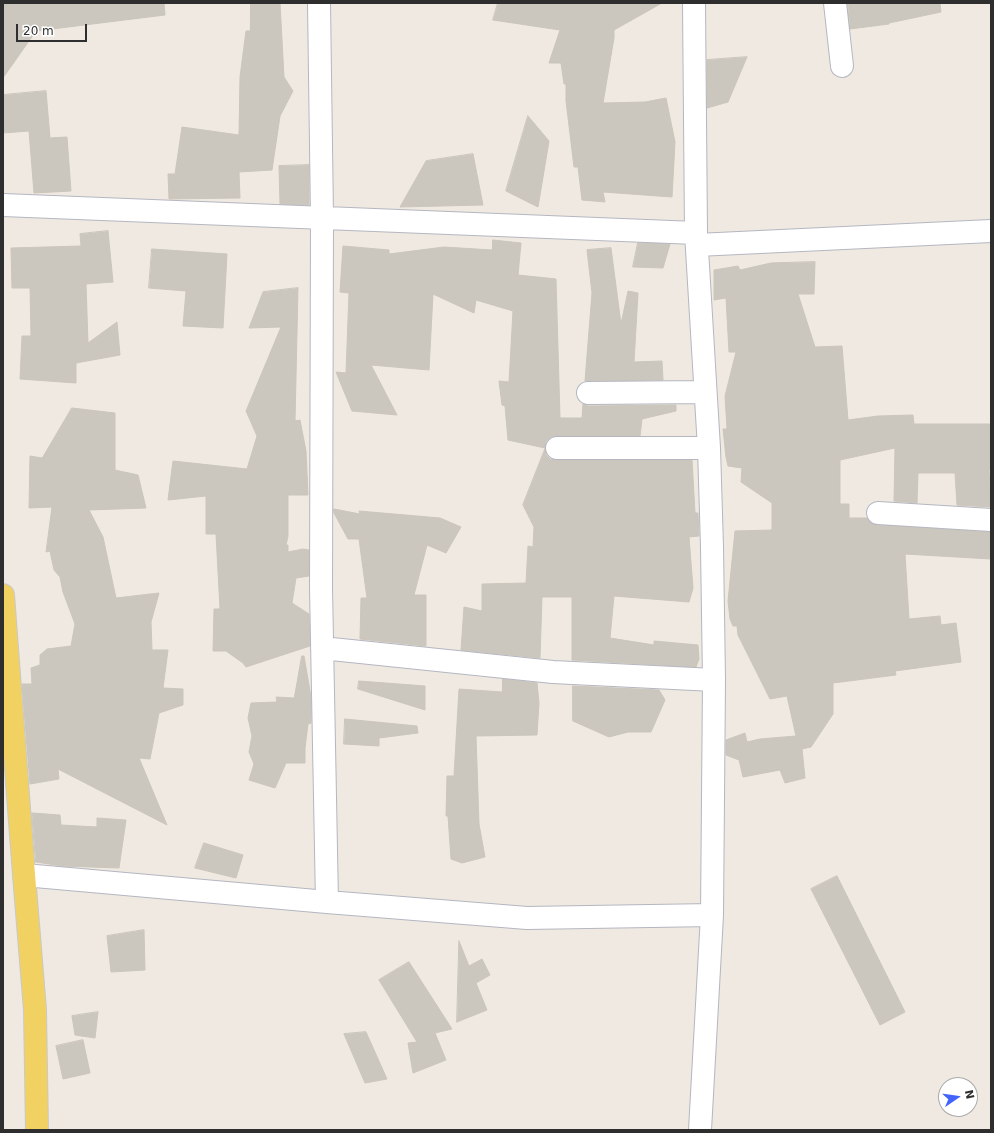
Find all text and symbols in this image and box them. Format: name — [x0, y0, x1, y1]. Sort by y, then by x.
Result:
scale bar — [18, 16, 89, 42]
text: 20 m — [23, 24, 54, 38]
north arrow — [938, 1077, 978, 1117]
text: N — [962, 1088, 977, 1100]

